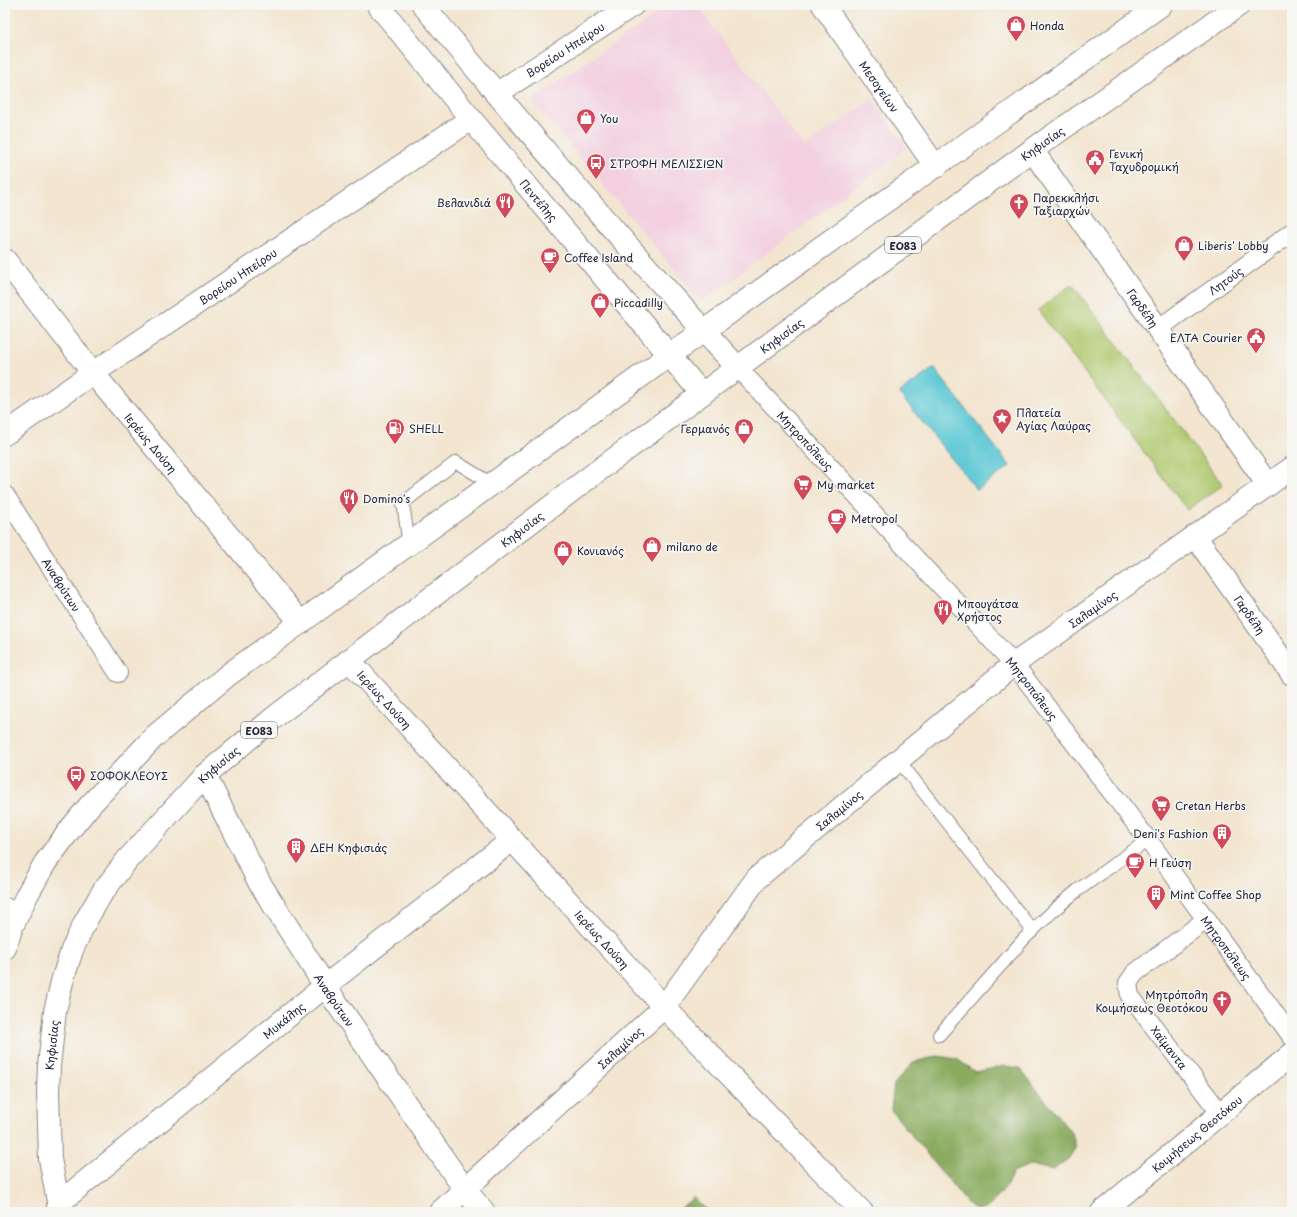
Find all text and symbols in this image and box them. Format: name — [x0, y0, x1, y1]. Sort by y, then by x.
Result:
shop icon: Honda — [1005, 14, 1027, 42]
street label: Βορείου Ηπείρου — [522, 17, 608, 81]
place label: Honda — [1030, 17, 1064, 34]
street label: Μεσογείων — [856, 57, 904, 115]
shop icon: You — [575, 107, 597, 135]
place label: You — [600, 110, 618, 127]
street label: Κηφισίας — [1017, 121, 1068, 164]
place label: Γενική Ταχυδρομική — [1109, 145, 1179, 175]
public building icon: Γενική Ταχυδρομική — [1084, 148, 1106, 176]
bus stop icon: ΣΤΡΟΦΗ ΜΕΛΙΣΣΙΩΝ — [585, 152, 607, 180]
place label: ΣΤΡΟΦΗ ΜΕΛΙΣΣΙΩΝ — [610, 155, 723, 172]
street label: Πεντέλης — [516, 175, 562, 225]
place label: Παρεκκλήσι Ταξιαρχών — [1033, 189, 1099, 219]
restaurant icon: Βελανιδιά — [494, 191, 516, 219]
church icon: Παρεκκλήσι Ταξιαρχών — [1008, 192, 1030, 220]
place label: Βελανιδιά — [437, 194, 491, 211]
shop icon: Liberis' Lobby — [1173, 234, 1195, 262]
road number: ΕΟ83 — [885, 237, 921, 253]
place label: Liberis' Lobby — [1198, 237, 1269, 254]
street label: Βορείου Ηπείρου — [195, 244, 280, 308]
cafe icon: Coffee Island — [539, 246, 561, 274]
place label: Coffee Island — [564, 249, 633, 266]
street label: Λητούς — [1205, 262, 1246, 299]
street label: Γαρδέλη — [1123, 285, 1163, 331]
shop icon: Piccadilly — [589, 291, 611, 319]
place label: Piccadilly — [614, 294, 663, 311]
street label: Κηφισίας — [756, 313, 807, 357]
public building icon: ΕΛΤΑ Courier — [1245, 326, 1267, 354]
place label: ΕΛΤΑ Courier — [1170, 329, 1242, 346]
place label: Πλατεία Αγίας Λαύρας — [1016, 404, 1091, 434]
street label: Μητροπόλεως — [773, 407, 838, 474]
place icon: Πλατεία Αγίας Λαύρας — [991, 407, 1013, 435]
street label: Ιερέως Δούση — [121, 409, 181, 477]
fuel station icon: SHELL — [384, 417, 406, 445]
shop icon: Γερμανός — [733, 417, 755, 445]
place label: SHELL — [409, 420, 445, 437]
place label: Γερμανός — [681, 420, 730, 437]
supermarket icon: My market — [792, 473, 814, 501]
place label: My market — [817, 476, 875, 493]
restaurant icon: Domino's — [338, 487, 360, 515]
place label: Domino's — [363, 490, 410, 507]
street label: Κηφισίας — [496, 507, 547, 551]
cafe icon: Metropol — [826, 507, 848, 535]
place label: Metropol — [851, 510, 898, 527]
shop icon: milano de — [641, 535, 663, 563]
place label: milano de — [666, 538, 718, 555]
shop icon: Κονιανός — [552, 539, 574, 567]
place label: Κονιανός — [577, 542, 624, 559]
street label: Αναβρύτων — [38, 554, 85, 615]
street label: Σαλαμίνος — [1065, 586, 1120, 632]
street label: Γαρδέλη — [1231, 592, 1270, 638]
place label: Μπουγάτσα Χρήστος — [957, 595, 1019, 625]
restaurant icon: Μπουγάτσα Χρήστος — [932, 598, 954, 626]
street label: Μητροπόλεως — [1002, 653, 1062, 724]
street label: Ιερέως Δούση — [353, 666, 416, 732]
road number: ΕΟ83 — [241, 722, 277, 738]
street label: Κηφισίας — [193, 741, 243, 787]
bus stop icon: ΣΟΦΟΚΛΕΟΥΣ — [65, 764, 87, 792]
place label: ΣΟΦΟΚΛΕΟΥΣ — [90, 767, 168, 784]
street label: Σαλαμίνος — [812, 785, 866, 834]
supermarket icon: Cretan Herbs — [1150, 794, 1172, 822]
place label: Cretan Herbs — [1175, 797, 1246, 814]
building icon: Deni's Fashion — [1211, 822, 1233, 850]
place label: Deni's Fashion — [1133, 825, 1208, 842]
building icon: ΔΕΗ Κηφισιάς — [285, 836, 307, 864]
place label: ΔΕΗ Κηφισιάς — [310, 839, 388, 856]
cafe icon: Η Γεύση — [1124, 851, 1146, 879]
place label: Η Γεύση — [1149, 854, 1192, 871]
building icon: Mint Coffee Shop — [1145, 883, 1167, 911]
place label: Mint Coffee Shop — [1170, 886, 1262, 903]
street label: Ιερέως Δούση — [571, 906, 634, 972]
street label: Μητροπόλεως — [1197, 912, 1256, 983]
street label: Αναβρύτων — [311, 970, 359, 1030]
place label: Μητρόπολη Κοιμήσεως Θεοτόκου — [1095, 986, 1208, 1016]
church icon: Μητρόπολη Κοιμήσεως Θεοτόκου — [1211, 989, 1233, 1017]
street label: Μυκάλης — [259, 997, 308, 1042]
street label: Κηφισίας — [40, 1019, 62, 1070]
street label: Σαλαμίνος — [594, 1022, 647, 1072]
street label: Χαϊμαντα — [1147, 1022, 1192, 1073]
street label: Κοιμήσεως Θεοτόκου — [1148, 1091, 1245, 1176]

